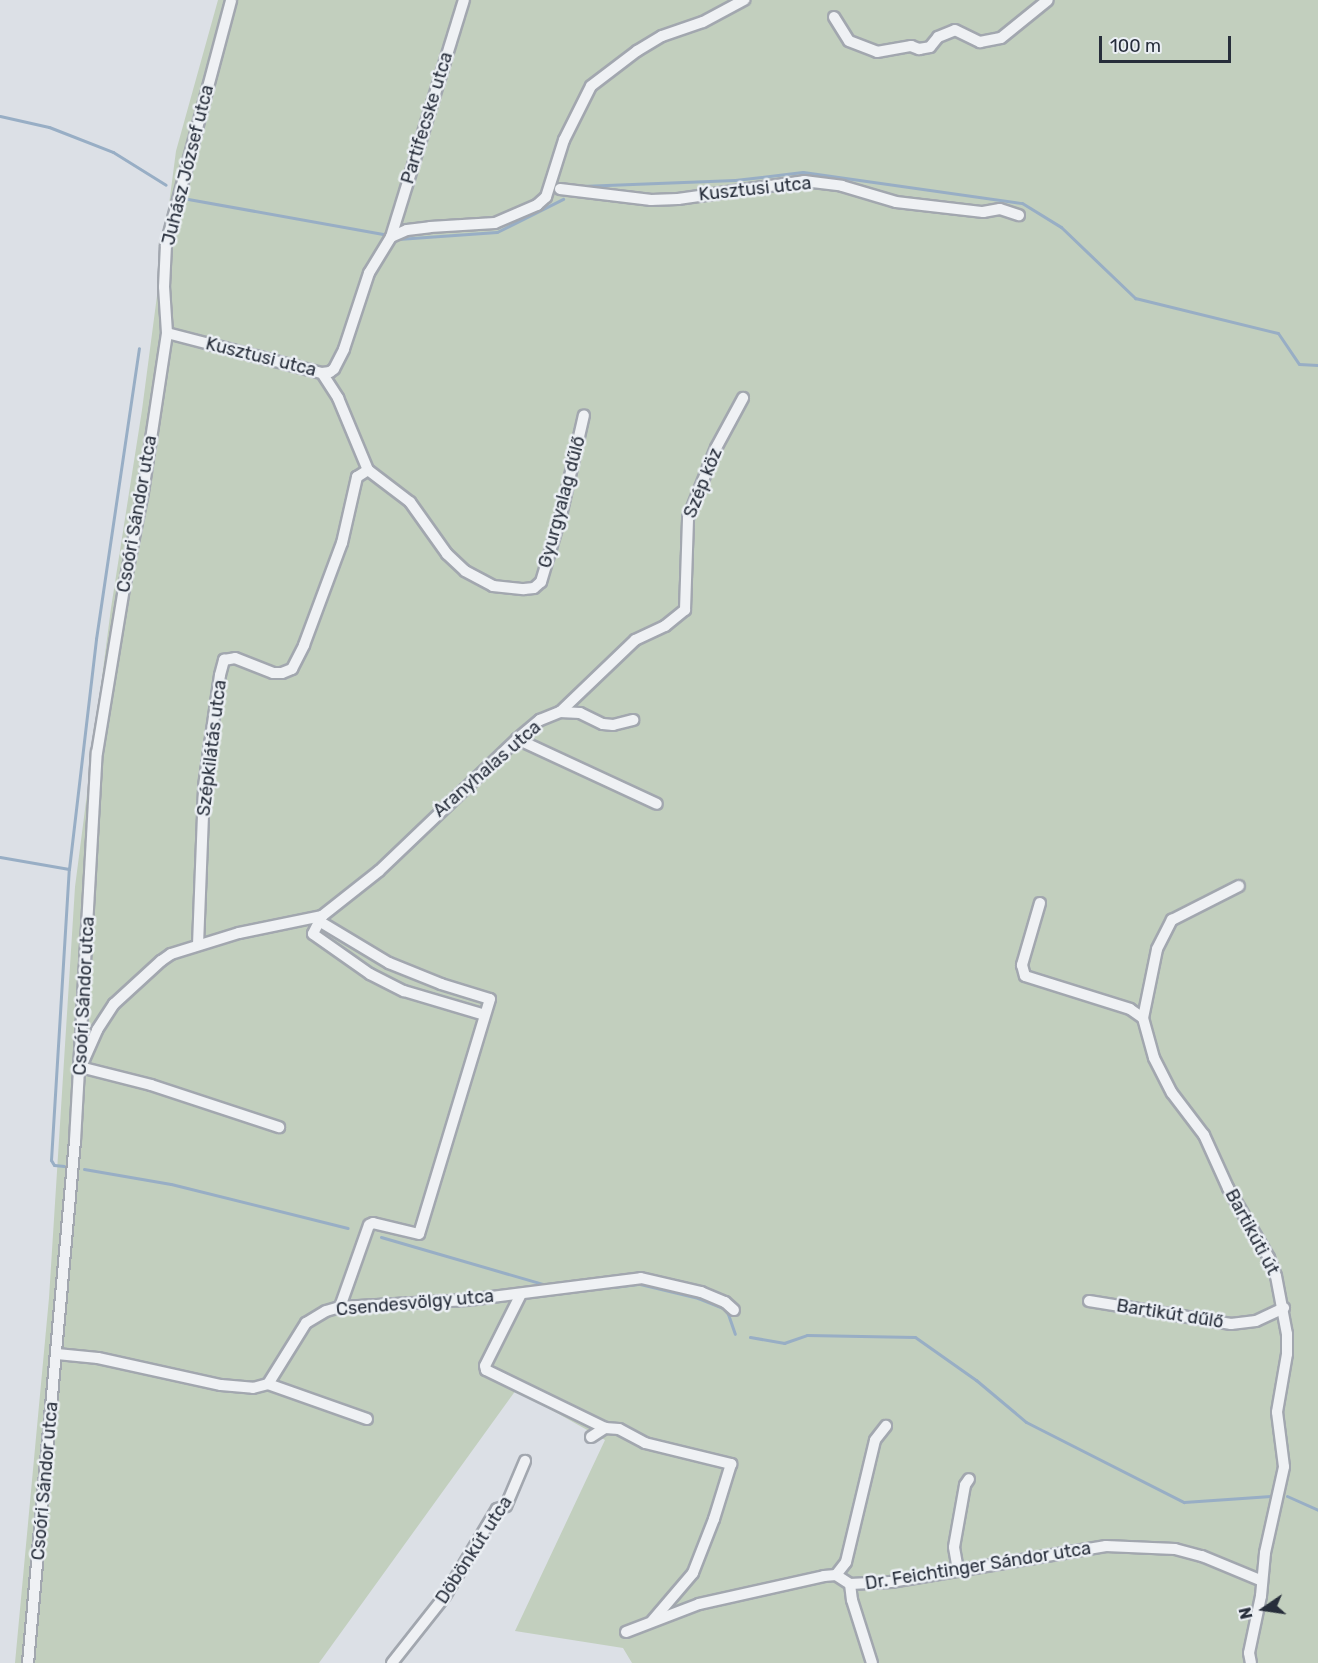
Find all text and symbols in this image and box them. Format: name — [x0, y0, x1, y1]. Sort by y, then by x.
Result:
scale bar — [1102, 24, 1234, 62]
text: 100 m — [1110, 35, 1161, 57]
street label: Partifecske utca — [397, 50, 457, 186]
street label: Juhász József utca — [158, 82, 218, 248]
street label: Kusztusi utca — [698, 172, 812, 206]
street label: Kusztusi utca — [203, 333, 319, 381]
street label: Csoóri Sándor utca — [113, 434, 161, 594]
street label: Gyurgyalag dűlő — [534, 434, 590, 570]
street label: Szép köz — [679, 445, 727, 521]
street label: Szépkilátás utca — [193, 679, 231, 817]
street label: Aranyhalas utca — [429, 716, 545, 822]
street label: Csoóri Sándor utca — [69, 916, 99, 1076]
street label: Bartikúti út — [1220, 1185, 1284, 1279]
street label: Csendesvölgy utca — [335, 1285, 495, 1321]
street label: Bartikút dűlő — [1115, 1295, 1225, 1333]
street label: Csoóri Sándor utca — [27, 1401, 63, 1561]
street label: Döbönkút utca — [431, 1492, 517, 1608]
street label: Dr. Feichtinger Sándor utca — [863, 1537, 1093, 1595]
north arrow — [1234, 1579, 1294, 1639]
text: N — [1235, 1605, 1257, 1621]

